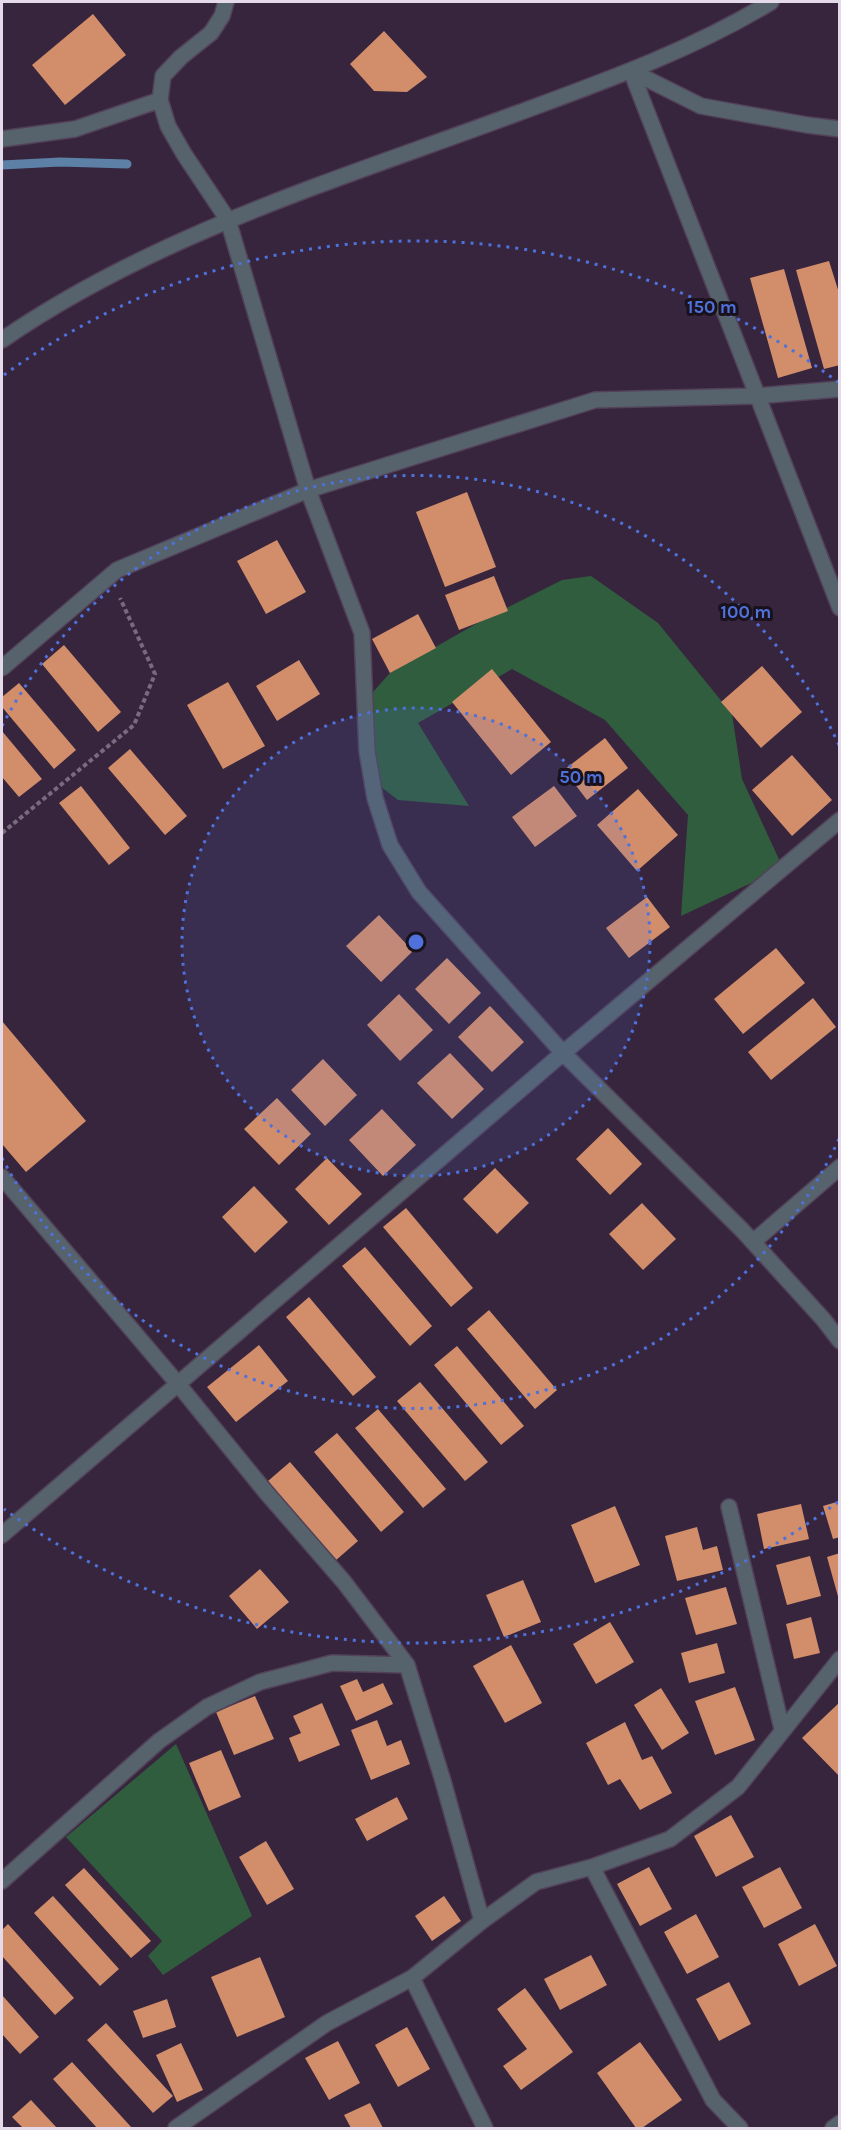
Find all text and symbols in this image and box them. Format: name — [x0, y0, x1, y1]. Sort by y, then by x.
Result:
text: 150 m — [687, 296, 737, 318]
text: 100 m — [721, 601, 771, 623]
text: 50 m — [559, 766, 603, 788]
centre of rings — [406, 932, 426, 952]

